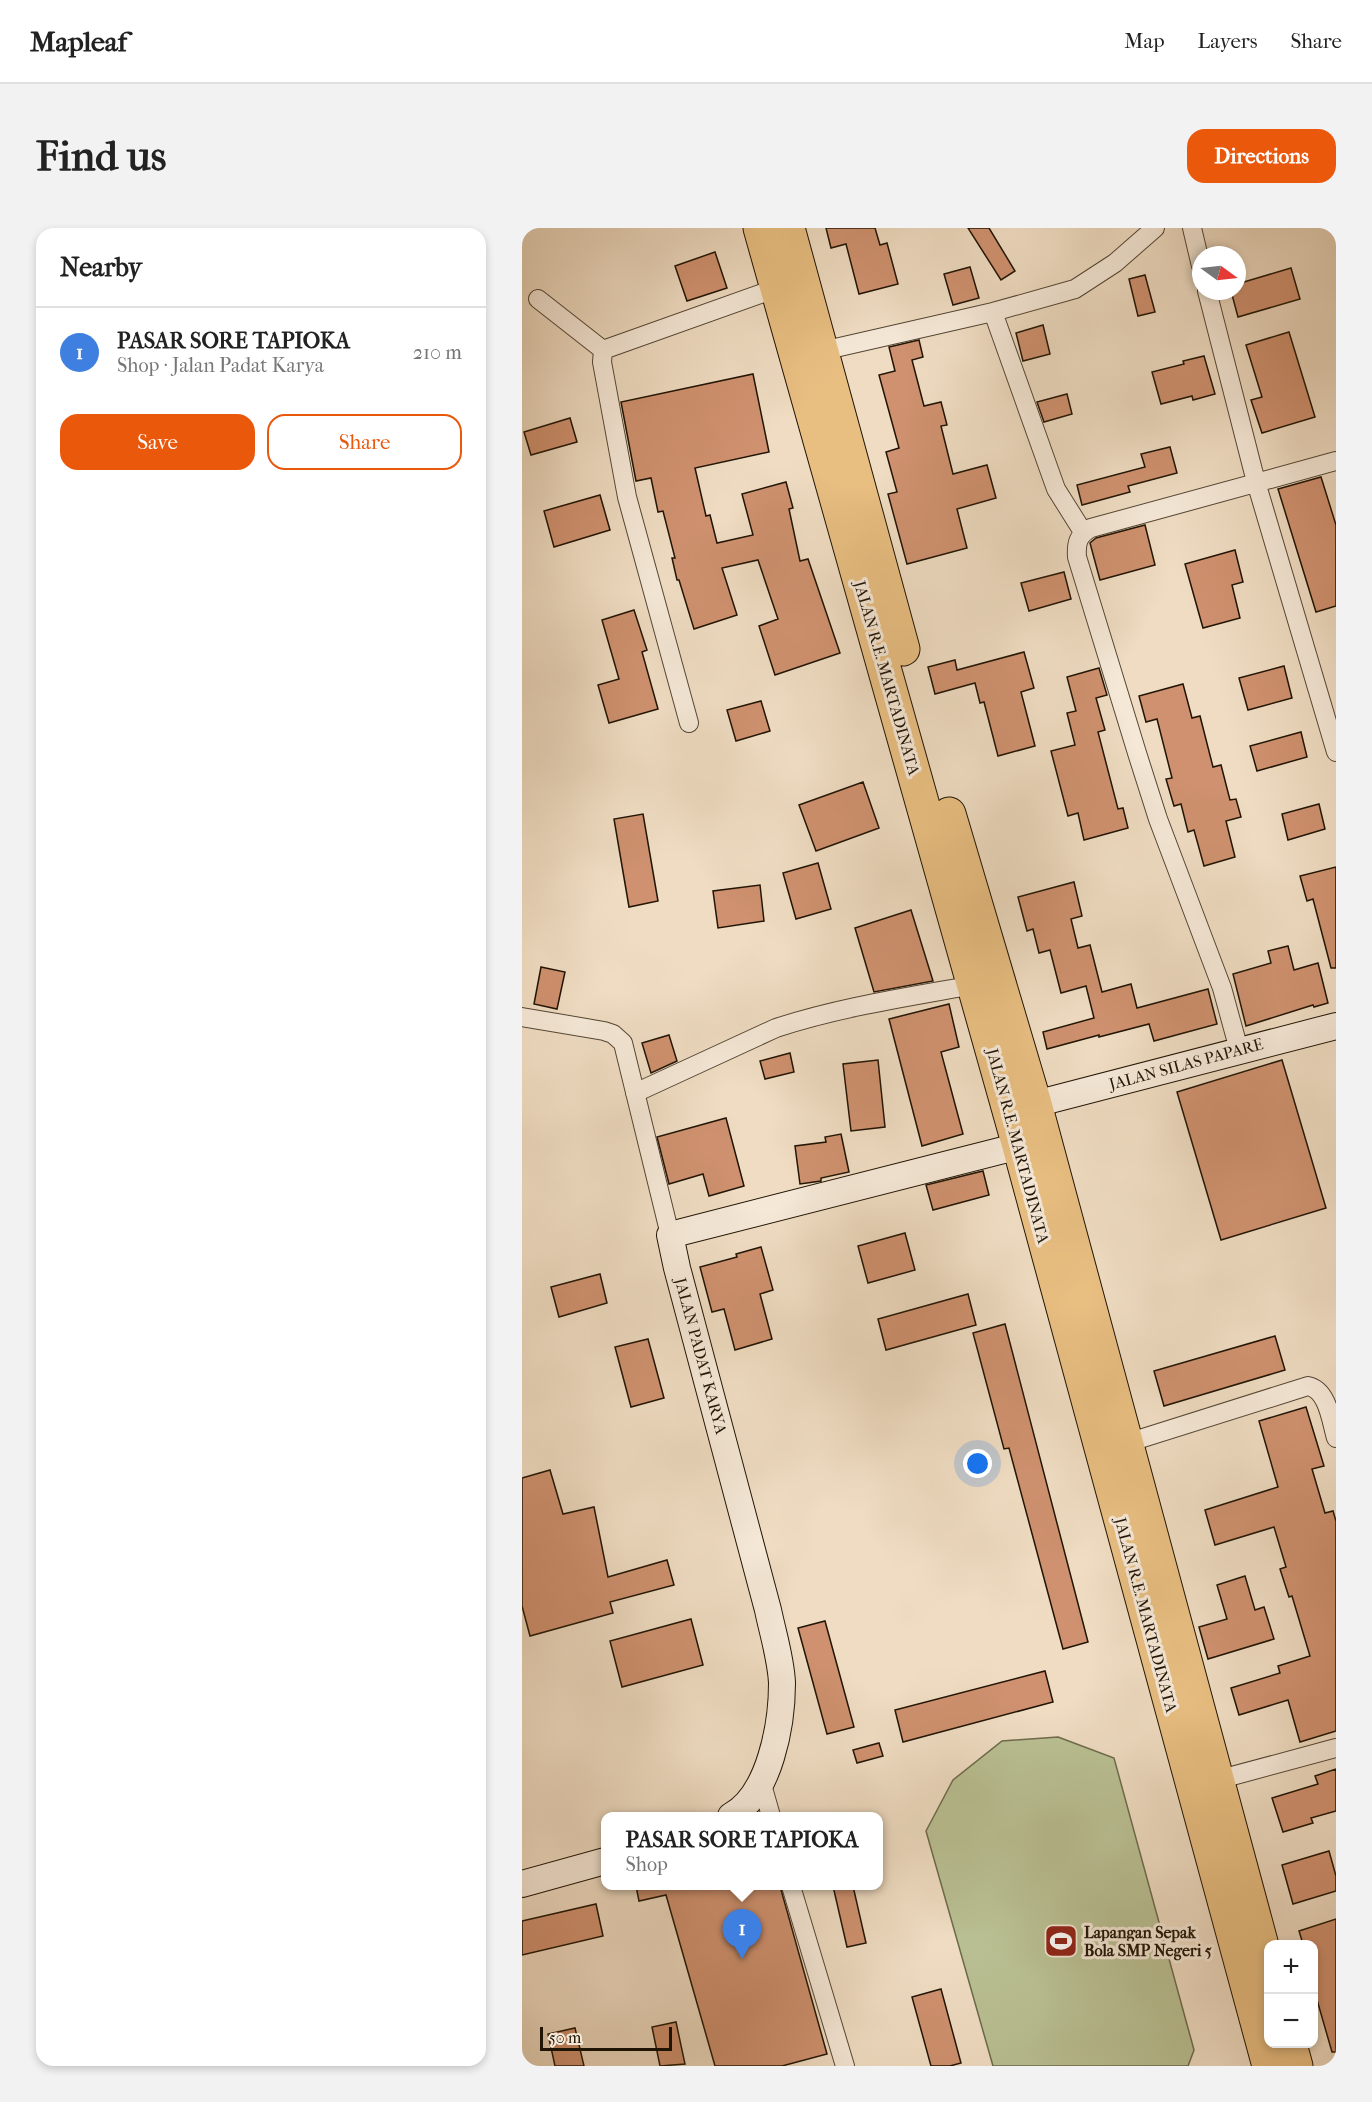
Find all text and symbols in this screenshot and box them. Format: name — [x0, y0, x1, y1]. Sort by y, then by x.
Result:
text: Mapleaf — [30, 25, 127, 58]
text: Map — [1124, 29, 1165, 53]
text: Layers — [1198, 29, 1257, 53]
text: Share — [1290, 29, 1342, 53]
button: Directions — [1187, 129, 1336, 183]
text: Find us — [36, 132, 166, 181]
north arrow — [1192, 246, 1246, 300]
text: Nearby — [60, 252, 142, 283]
text: PASAR SORE TAPIOKA — [117, 328, 350, 354]
text: 1 — [76, 341, 83, 364]
text: 210 m — [413, 341, 462, 364]
text: Shop · Jalan Padat Karya — [117, 354, 324, 377]
button: Save — [60, 414, 255, 470]
button: Share — [267, 414, 462, 470]
street label: JALAN R.E. MARTADINATA — [850, 577, 924, 778]
street label: JALAN SILAS PAPARE — [1105, 1034, 1265, 1094]
street label: JALAN R.E. MARTADINATA — [982, 1044, 1053, 1246]
street label: JALAN PADAT KARYA — [670, 1274, 731, 1437]
your location — [963, 1449, 992, 1478]
street label: JALAN R.E. MARTADINATA — [1110, 1513, 1181, 1715]
popup — [601, 1812, 883, 1890]
text: PASAR SORE TAPIOKA — [625, 1827, 859, 1853]
text: Shop — [625, 1853, 668, 1876]
pin: 1 — [722, 1910, 762, 1959]
sports icon: Lapangan Sepak Bola SMP Negeri 5 — [1043, 1923, 1079, 1959]
place label: Lapangan Sepak Bola SMP Negeri 5 — [1084, 1923, 1212, 1961]
map controls — [1264, 1940, 1318, 2048]
button: + — [1264, 1940, 1318, 1994]
button: − — [1264, 1994, 1318, 2048]
scale bar — [540, 2024, 672, 2052]
text: 50 m — [549, 2028, 581, 2047]

